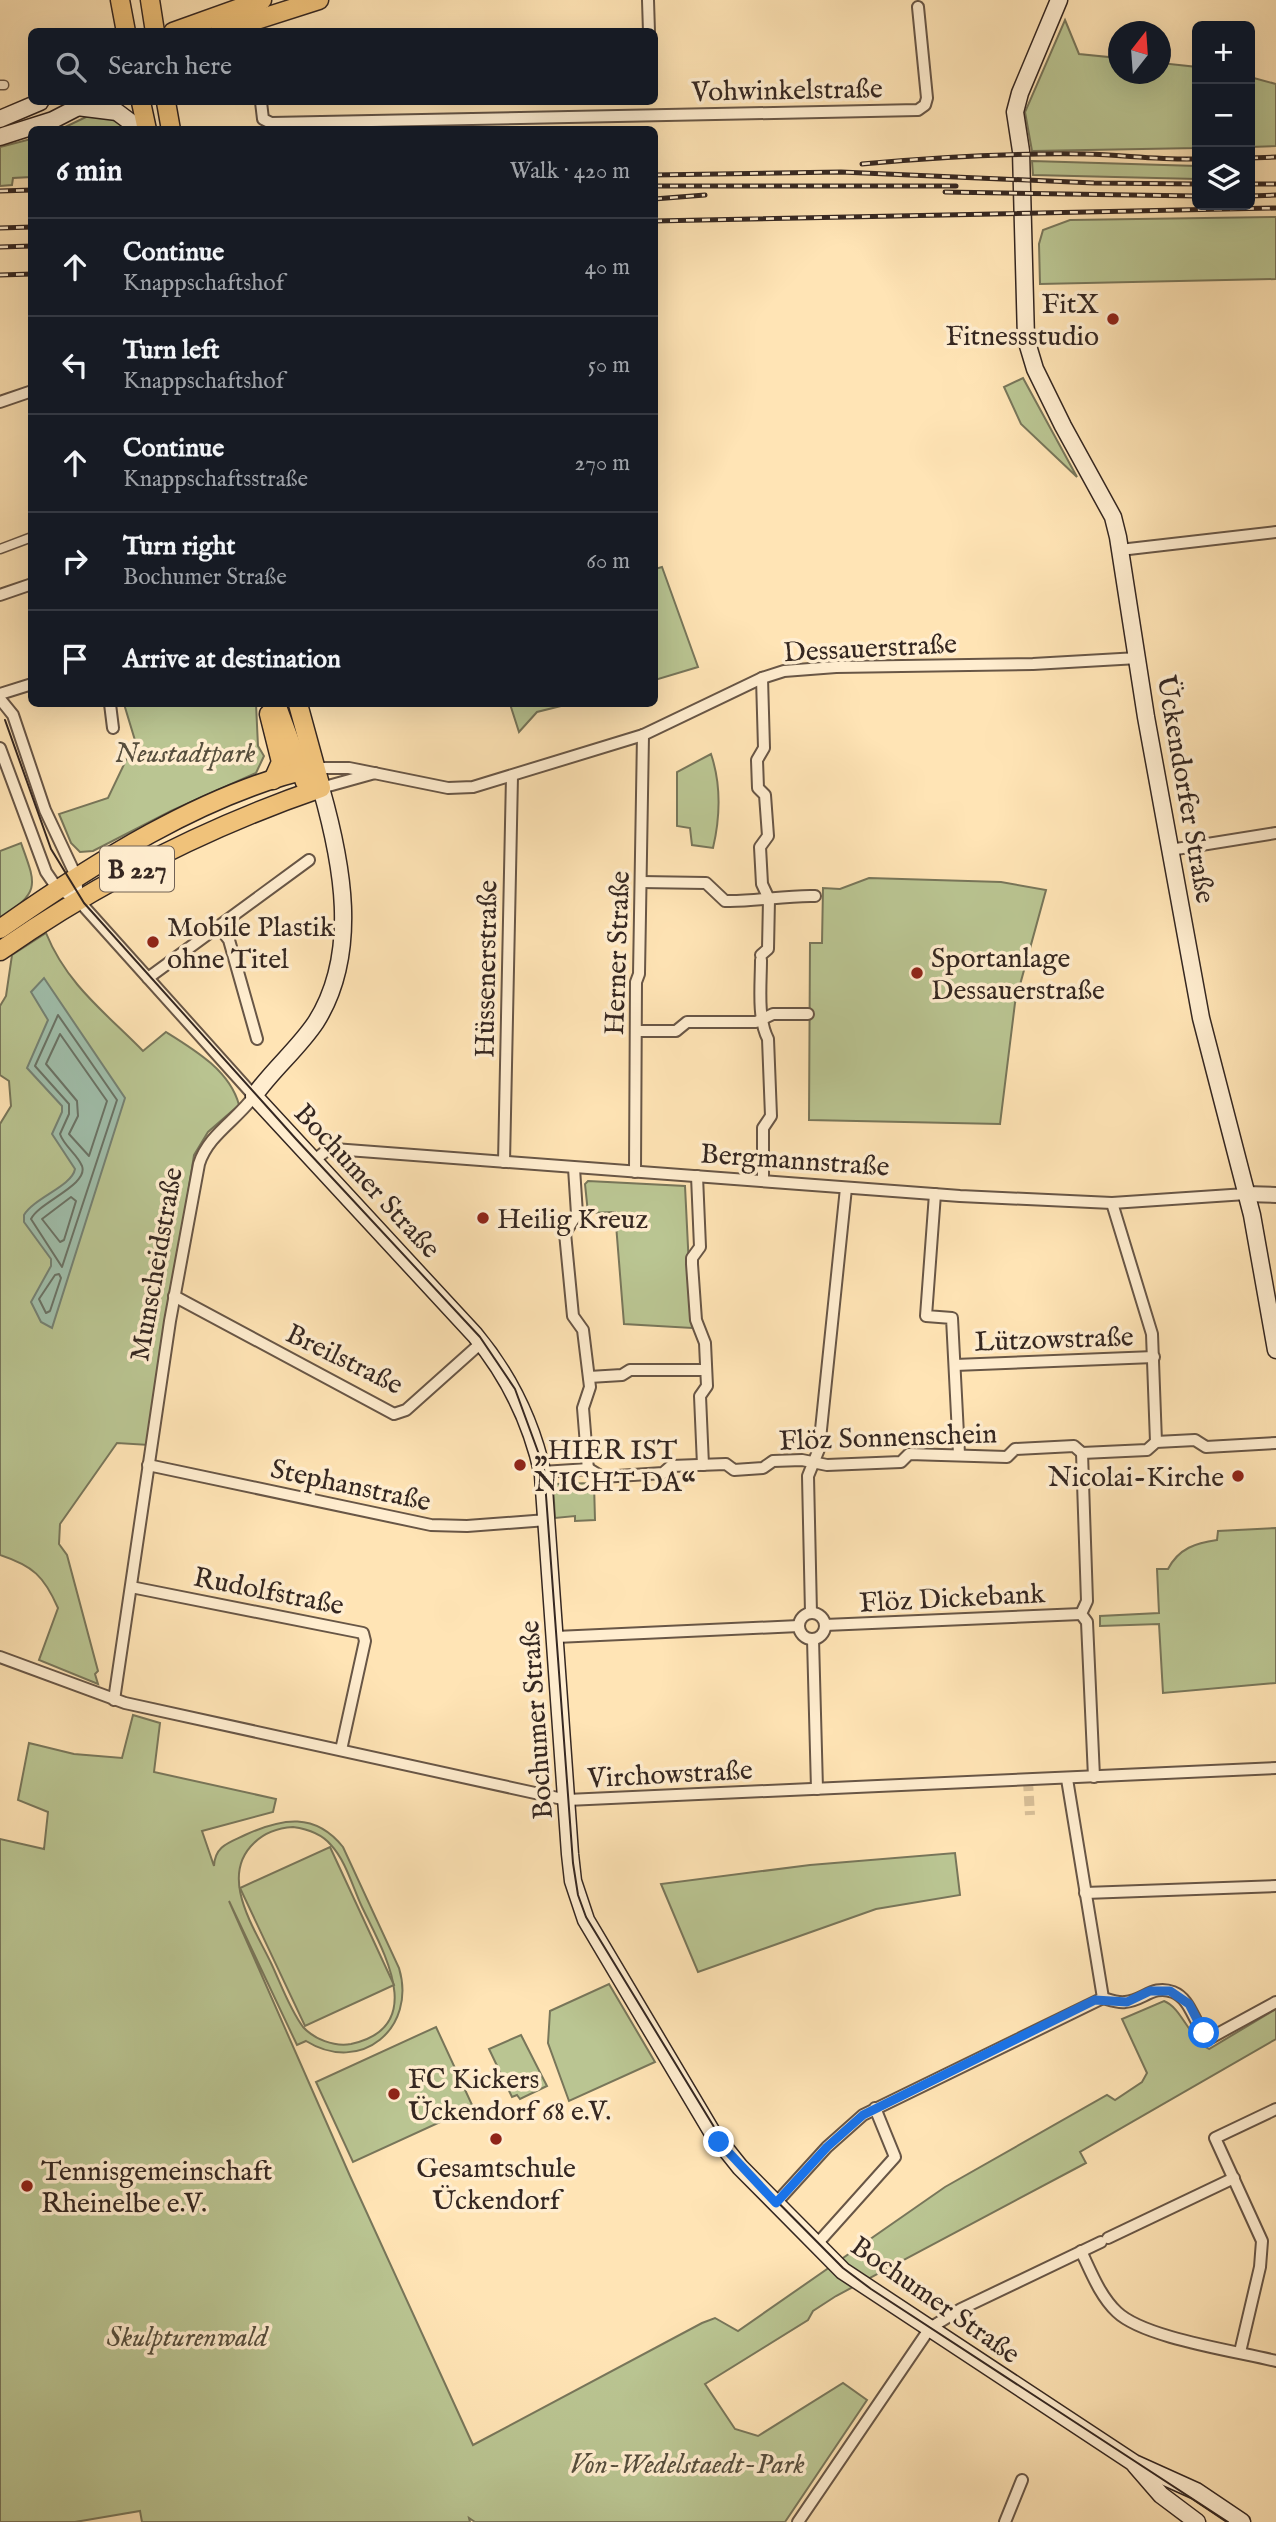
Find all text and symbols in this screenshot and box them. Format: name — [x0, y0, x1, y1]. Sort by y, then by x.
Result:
north arrow — [1108, 21, 1171, 84]
map controls — [1192, 21, 1255, 210]
button: + — [1192, 21, 1255, 84]
search box — [28, 28, 658, 105]
icon: search — [52, 48, 90, 86]
text: Search here — [108, 50, 232, 83]
street label: Vohwinkelstraße — [690, 72, 883, 111]
button: − — [1192, 84, 1255, 147]
button: layers — [1192, 147, 1255, 210]
text: 6 min — [56, 153, 122, 191]
text: Walk · 420 m — [510, 157, 630, 186]
text: Continue — [123, 236, 224, 269]
icon: ahead — [56, 248, 94, 286]
text: 40 m — [585, 253, 630, 282]
text: Knappschaftshof — [123, 269, 284, 298]
place label: FitX Fitnessstudio — [945, 288, 1099, 355]
marker: FitX Fitnessstudio — [1105, 311, 1121, 327]
text: Turn left — [123, 334, 220, 367]
icon: left — [56, 346, 94, 384]
text: 50 m — [588, 351, 630, 380]
text: Knappschaftshof — [123, 367, 284, 396]
text: Continue — [123, 432, 224, 465]
icon: ahead — [56, 444, 94, 482]
text: 270 m — [575, 449, 630, 478]
text: Knappschaftsstraße — [123, 465, 308, 494]
text: Turn right — [123, 530, 236, 563]
icon: right — [56, 542, 94, 580]
text: 60 m — [586, 547, 630, 576]
text: Bochumer Straße — [123, 563, 287, 592]
street label: Dessauerstraße — [782, 627, 958, 672]
icon: arrive — [56, 640, 94, 678]
text: Arrive at destination — [123, 643, 341, 676]
street label: Ückendorfer Straße — [1147, 673, 1222, 906]
park label: Neustadtpark — [115, 737, 255, 772]
road number: B 227 — [100, 846, 174, 891]
street label: Herner Straße — [598, 870, 639, 1036]
street label: Hüssenerstraße — [468, 880, 507, 1058]
place label: Mobile Plastik ohne Titel — [167, 911, 336, 978]
marker: Mobile Plastik ohne Titel — [145, 934, 161, 950]
place label: Sportanlage Dessauerstraße — [931, 942, 1105, 1009]
marker: Sportanlage Dessauerstraße — [909, 965, 925, 981]
street label: Bochumer Straße — [285, 1097, 447, 1267]
street label: Bergmannstraße — [699, 1137, 891, 1186]
street label: Munscheidstraße — [123, 1165, 192, 1364]
place label: Heilig Kreuz — [497, 1203, 648, 1238]
marker: Heilig Kreuz — [475, 1210, 491, 1226]
street label: Breilstraße — [280, 1317, 408, 1404]
street label: Lützowstraße — [974, 1320, 1134, 1361]
street label: Flöz Sonnenschein — [778, 1417, 998, 1460]
place label: „HIER IST NICHT DA“ — [534, 1434, 696, 1501]
street label: Stephanstraße — [267, 1452, 434, 1521]
marker: „HIER IST NICHT DA“ — [512, 1457, 528, 1473]
place label: Nicolai-Kirche — [1048, 1461, 1224, 1496]
marker: Nicolai-Kirche — [1230, 1468, 1246, 1484]
street label: Rudolfstraße — [190, 1561, 347, 1624]
street label: Flöz Dickebank — [858, 1577, 1047, 1622]
street label: Bochumer Straße — [513, 1619, 562, 1820]
street label: Virchowstraße — [586, 1754, 754, 1797]
route start — [1188, 2017, 1219, 2048]
place label: FC Kickers Ückendorf 68 e.V. — [408, 2063, 611, 2130]
marker: FC Kickers Ückendorf 68 e.V. — [386, 2086, 402, 2102]
route end — [703, 2126, 734, 2157]
marker: Gesamtschule Ückendorf — [488, 2131, 504, 2147]
place label: Gesamtschule Ückendorf — [416, 2152, 576, 2219]
place label: Tennisgemeinschaft Rheinelbe e.V. — [41, 2155, 273, 2222]
marker: Tennisgemeinschaft Rheinelbe e.V. — [19, 2178, 35, 2194]
street label: Bochumer Straße — [843, 2230, 1026, 2373]
park label: Skulpturenwald — [107, 2321, 269, 2356]
park label: Von-Wedelstaedt-Park — [569, 2448, 805, 2483]

